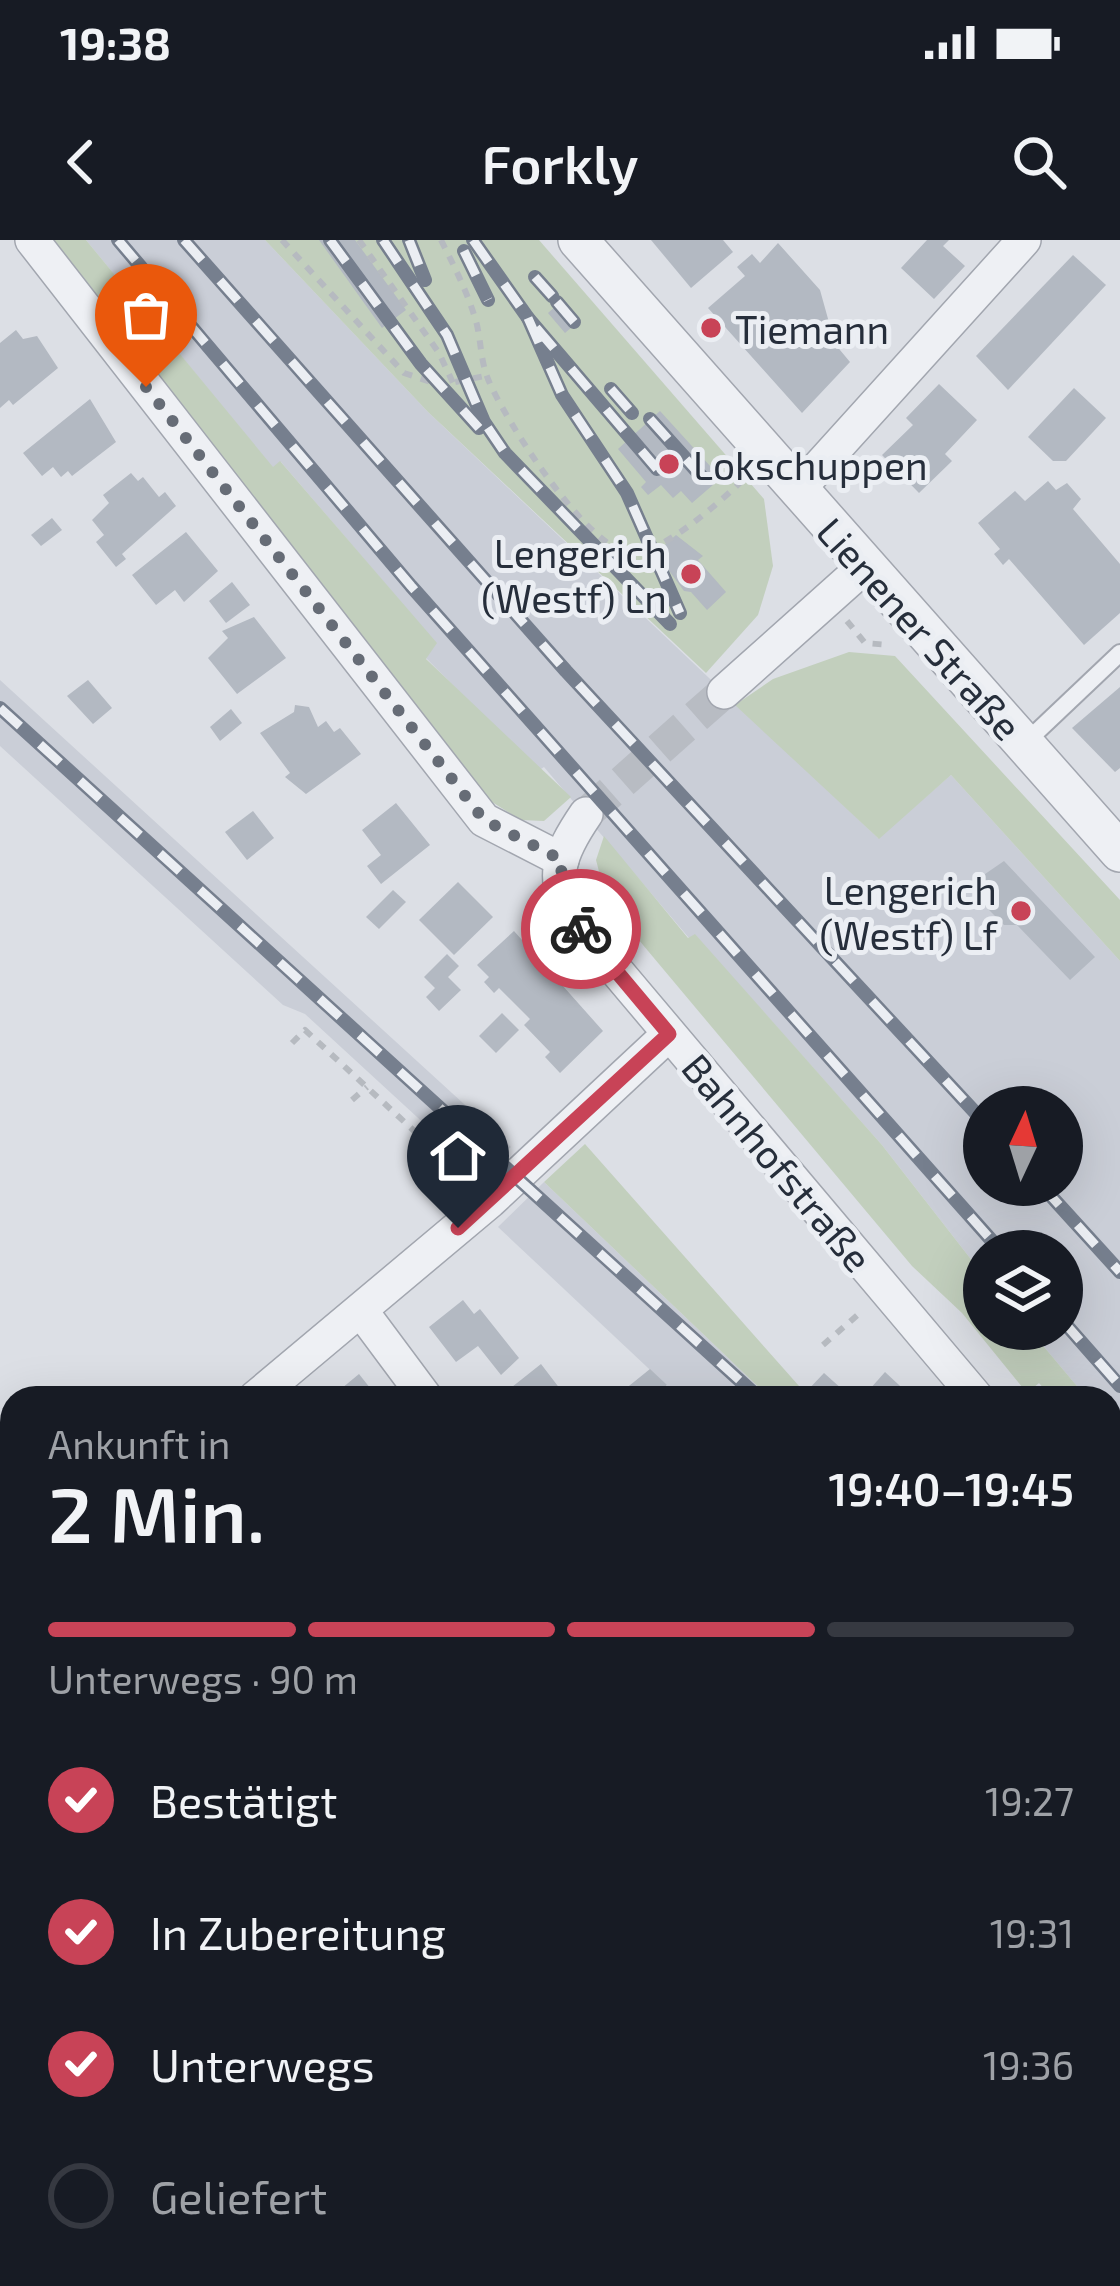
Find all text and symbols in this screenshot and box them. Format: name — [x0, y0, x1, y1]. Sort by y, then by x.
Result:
text: 19:38 — [60, 15, 171, 69]
icon: back — [48, 129, 114, 195]
icon: search — [1006, 129, 1072, 195]
text: Forkly — [481, 130, 639, 195]
pin — [95, 264, 197, 387]
icon: bag — [113, 282, 179, 348]
place label: Tiemann — [735, 305, 889, 352]
marker: Tiemann — [698, 315, 724, 341]
place label: Lokschuppen — [693, 441, 928, 488]
marker: Lokschuppen — [656, 451, 682, 477]
street label: Lienener Straße — [808, 507, 1032, 749]
place label: Lengerich (Westf) Ln — [481, 529, 667, 621]
marker: Lengerich (Westf) Ln — [678, 561, 704, 587]
place label: Lengerich (Westf) Lf — [819, 866, 998, 958]
courier — [521, 869, 641, 989]
icon: bike — [548, 896, 614, 962]
marker: Lengerich (Westf) Lf — [1008, 898, 1034, 924]
street label: Bahnhofstraße — [673, 1044, 883, 1280]
north arrow — [963, 1086, 1083, 1206]
map controls — [963, 1086, 1083, 1350]
pin — [407, 1105, 509, 1228]
icon: home — [425, 1123, 491, 1189]
button: layers — [963, 1230, 1083, 1350]
text: Ankunft in — [48, 1420, 230, 1467]
text: 19:40–19:45 — [828, 1461, 1074, 1515]
text: 2 Min. — [48, 1465, 265, 1559]
text: Unterwegs · 90 m — [48, 1655, 358, 1702]
icon: check — [48, 1767, 114, 1833]
text: Bestätigt — [150, 1773, 337, 1827]
text: 19:27 — [985, 1777, 1074, 1824]
icon: check — [48, 1899, 114, 1965]
text: In Zubereitung — [150, 1905, 446, 1959]
text: 19:31 — [990, 1909, 1074, 1956]
icon: check — [48, 2031, 114, 2097]
text: Unterwegs — [150, 2037, 375, 2091]
text: 19:36 — [983, 2041, 1074, 2088]
text: Geliefert — [150, 2169, 327, 2223]

